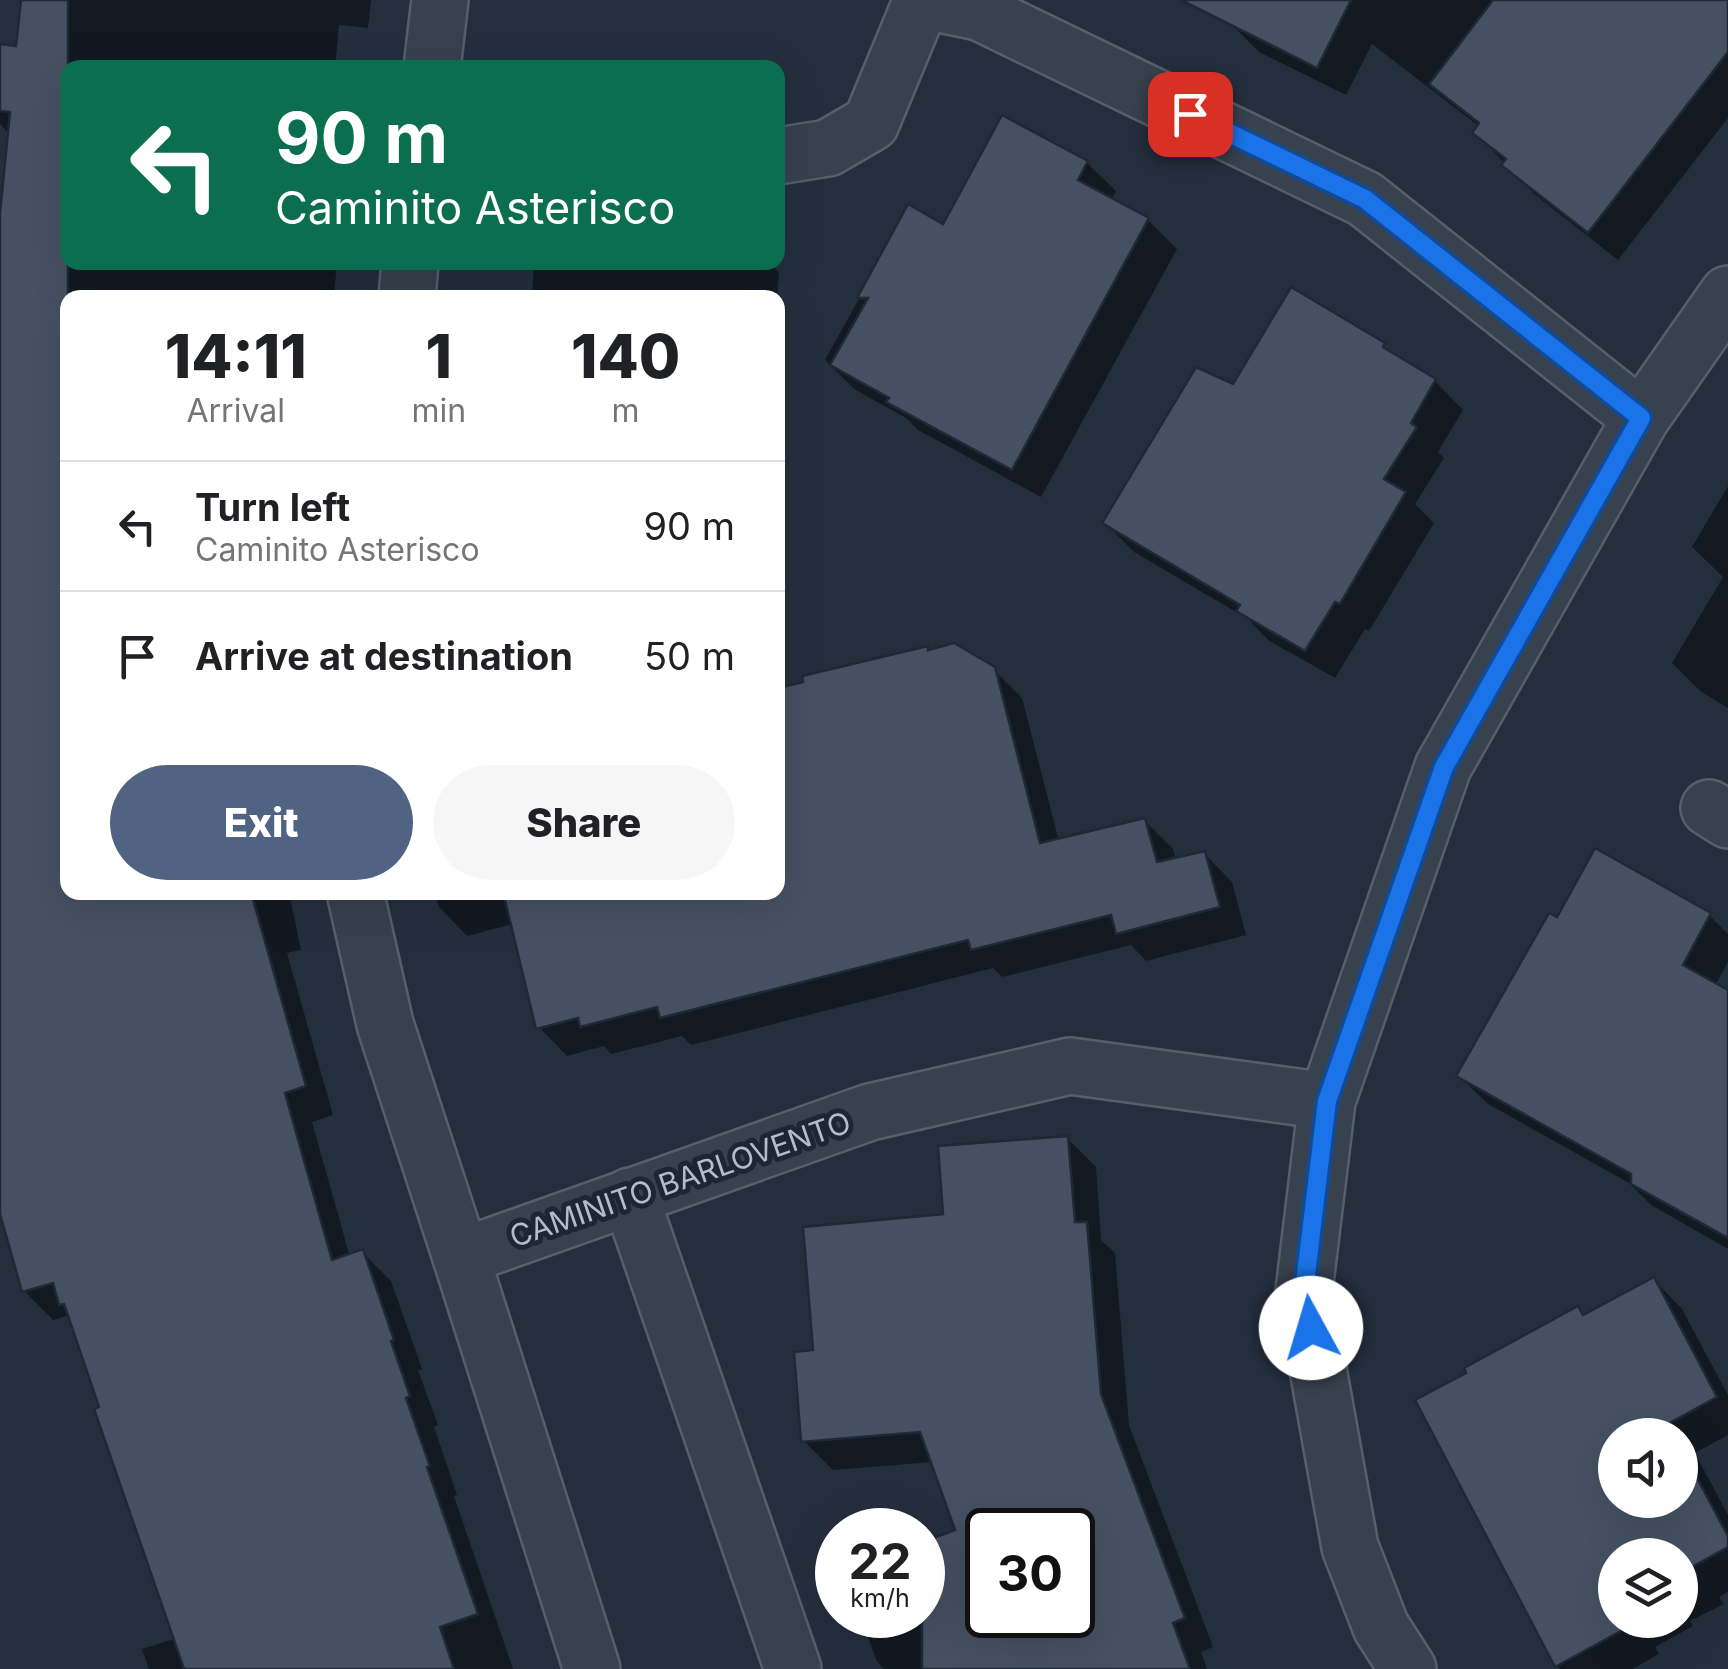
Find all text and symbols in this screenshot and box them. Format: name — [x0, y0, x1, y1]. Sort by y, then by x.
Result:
pin — [1148, 72, 1233, 157]
icon: arrive — [1163, 87, 1218, 142]
text: 90 m — [275, 95, 448, 180]
icon: left — [110, 100, 240, 230]
text: Caminito Asterisco — [275, 180, 675, 235]
text: 14:11 — [165, 320, 307, 392]
text: 1 — [426, 320, 452, 392]
text: 140 — [571, 320, 680, 392]
text: Arrival — [186, 391, 285, 430]
text: min — [411, 391, 466, 430]
text: m — [612, 391, 640, 430]
text: Turn left — [195, 484, 350, 530]
icon: left — [110, 499, 165, 554]
text: 90 m — [643, 503, 735, 549]
text: Caminito Asterisco — [195, 530, 480, 569]
icon: arrive — [110, 629, 165, 684]
text: Arrive at destination — [195, 633, 573, 679]
text: 50 m — [644, 633, 735, 679]
button: Exit — [110, 765, 413, 880]
button: Share — [433, 765, 735, 880]
street label: CAMINITO BARLOVENTO — [505, 1104, 855, 1254]
position arrow — [1259, 1276, 1363, 1380]
map controls — [1598, 1418, 1698, 1638]
button: sound — [1598, 1418, 1698, 1518]
speed limit sign: 30 — [965, 1508, 1095, 1638]
text: 22 — [849, 1531, 912, 1591]
button: layers — [1598, 1538, 1698, 1638]
text: km/h — [850, 1583, 910, 1613]

